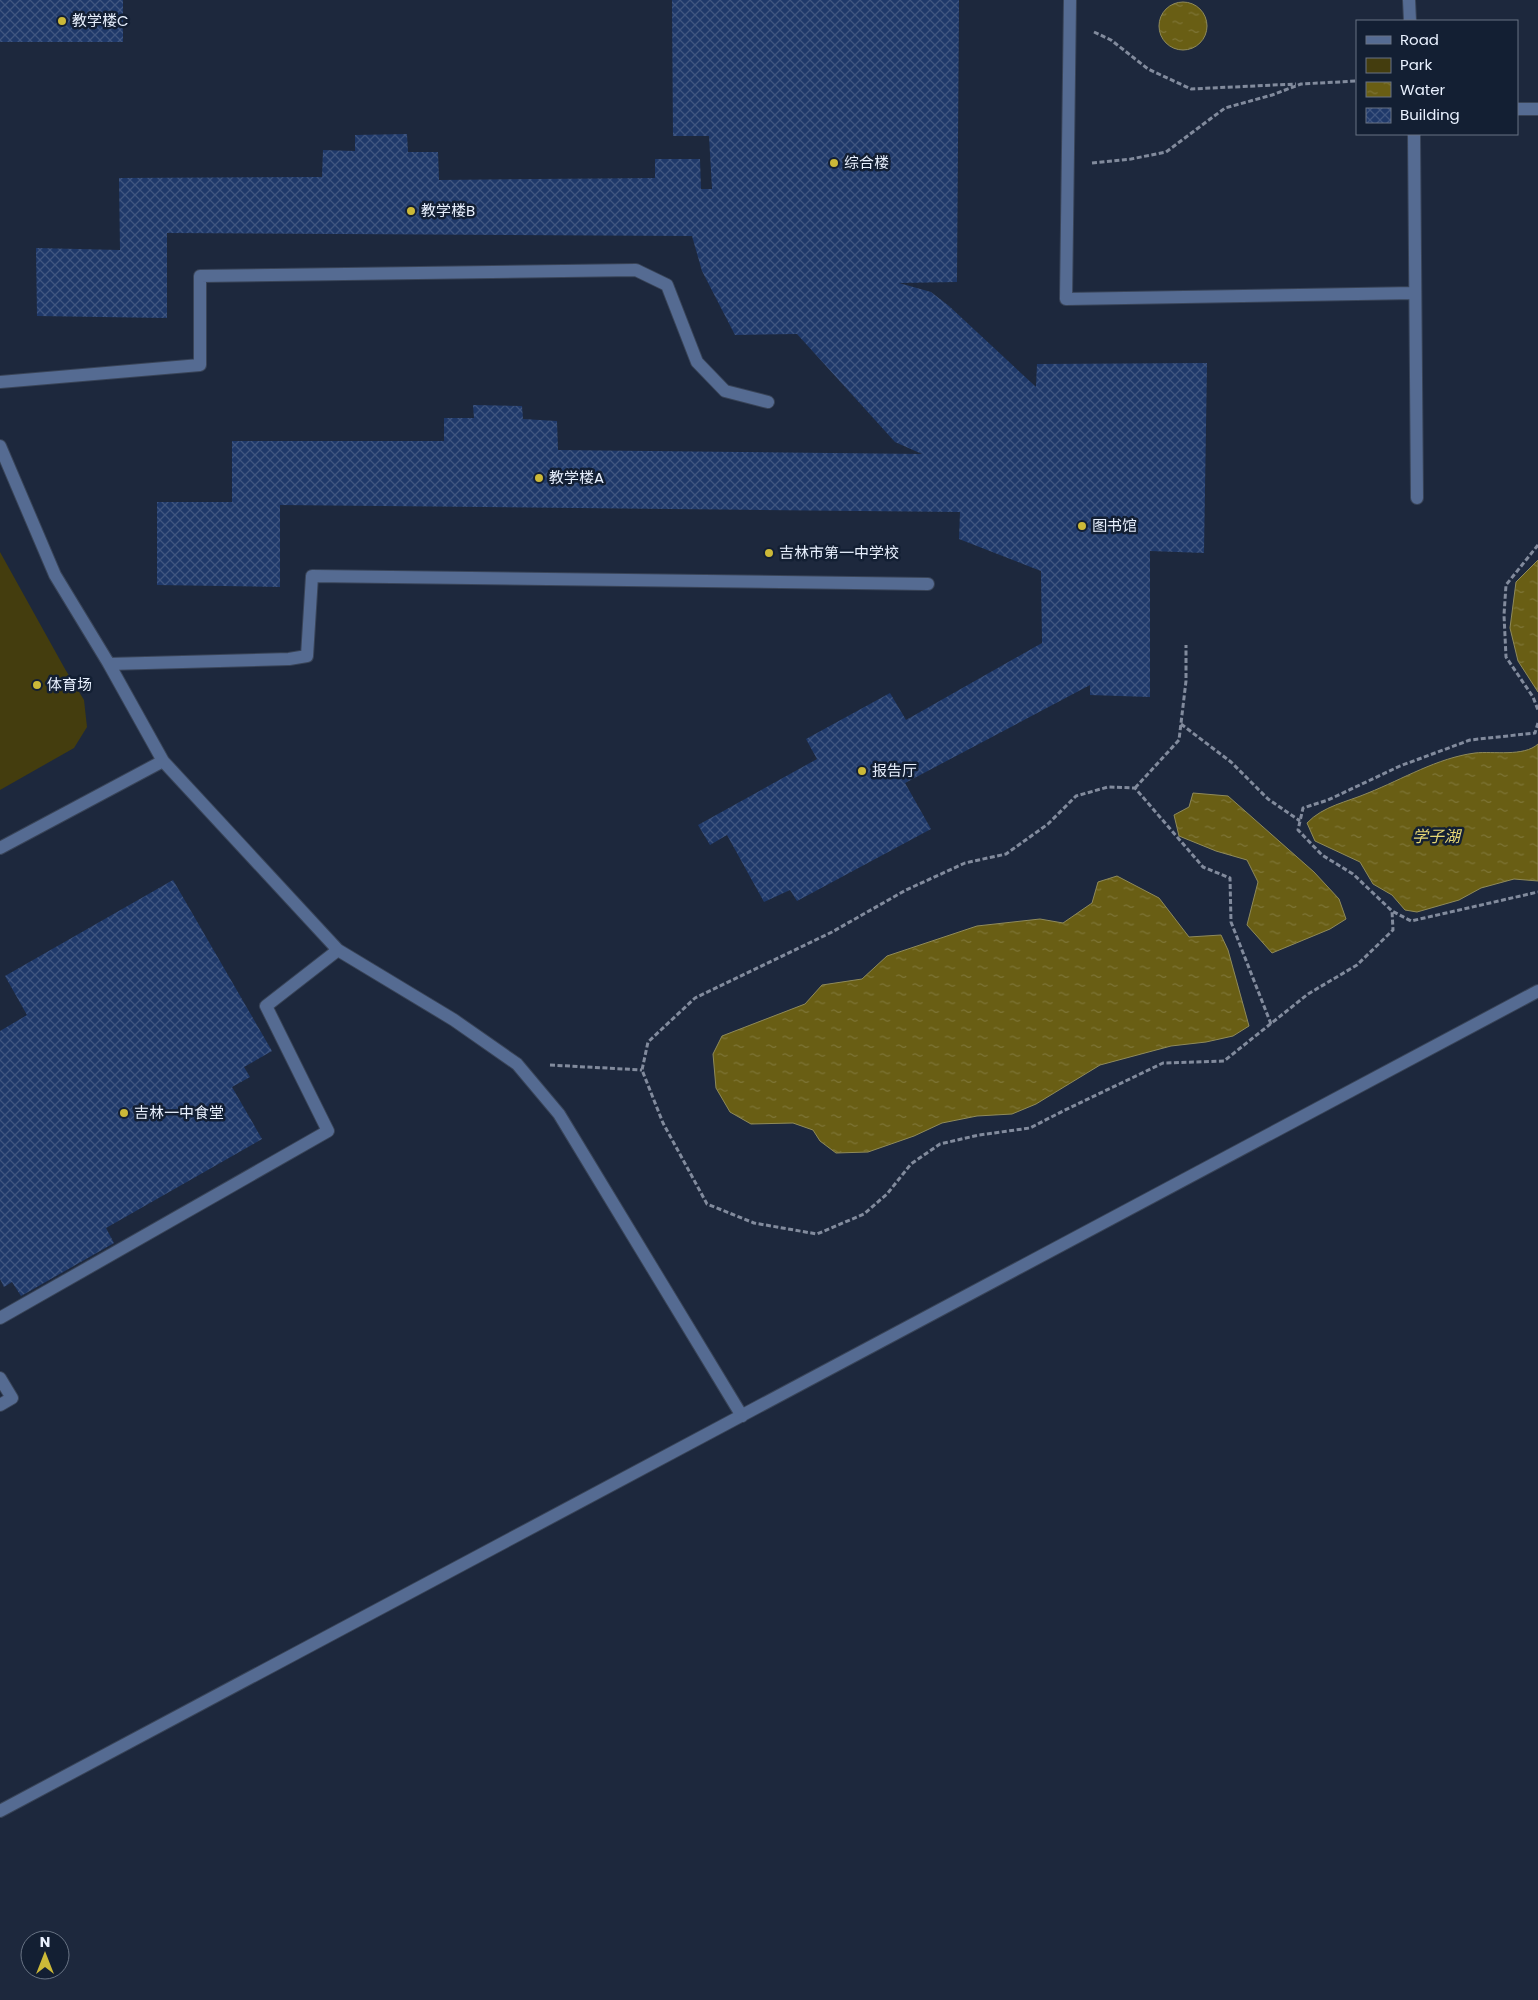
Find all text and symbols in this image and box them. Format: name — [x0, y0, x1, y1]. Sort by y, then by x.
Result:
place label: 教学楼C — [72, 10, 129, 31]
marker: 教学楼C — [56, 15, 68, 27]
legend — [1356, 20, 1518, 135]
text: Road — [1400, 29, 1439, 50]
text: Park — [1400, 54, 1432, 75]
text: Water — [1400, 79, 1446, 100]
text: Building — [1400, 104, 1460, 125]
place label: 综合楼 — [844, 152, 889, 173]
marker: 综合楼 — [828, 157, 840, 169]
place label: 教学楼B — [421, 200, 475, 221]
marker: 教学楼B — [405, 205, 417, 217]
place label: 教学楼A — [549, 467, 604, 488]
marker: 教学楼A — [533, 472, 545, 484]
place label: 图书馆 — [1092, 515, 1137, 536]
marker: 图书馆 — [1076, 520, 1088, 532]
place label: 吉林市第一中学校 — [779, 542, 899, 563]
marker: 吉林市第一中学校 — [763, 547, 775, 559]
place label: 体育场 — [47, 674, 92, 695]
marker: 体育场 — [31, 679, 43, 691]
place label: 报告厅 — [872, 760, 917, 781]
marker: 报告厅 — [856, 765, 868, 777]
water label: 学子湖 — [1412, 825, 1463, 848]
place label: 吉林一中食堂 — [134, 1102, 224, 1123]
marker: 吉林一中食堂 — [118, 1107, 130, 1119]
north arrow — [20, 1930, 70, 1980]
text: N — [40, 1932, 50, 1952]

